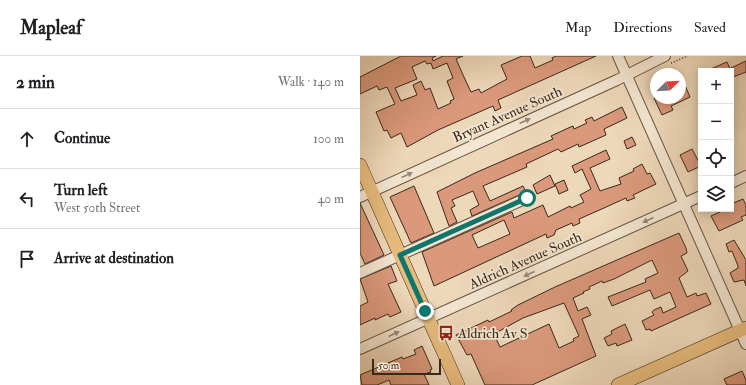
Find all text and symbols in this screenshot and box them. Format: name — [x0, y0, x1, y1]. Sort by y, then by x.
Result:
text: Mapleaf — [20, 16, 82, 40]
text: Map — [565, 19, 591, 36]
text: Directions — [613, 19, 672, 36]
text: Saved — [694, 19, 726, 36]
north arrow — [650, 68, 686, 104]
map controls — [698, 68, 734, 212]
button: + — [698, 68, 734, 104]
text: 2 min — [16, 72, 55, 93]
text: Walk · 140 m — [278, 74, 344, 90]
street label: Bryant Avenue South — [450, 82, 566, 147]
button: − — [698, 104, 734, 140]
one-way arrow — [520, 118, 531, 124]
icon: ahead — [16, 128, 38, 150]
text: Continue — [54, 129, 110, 148]
text: 100 m — [313, 131, 344, 147]
button: locate — [698, 140, 734, 176]
one-way arrow — [401, 171, 413, 177]
button: layers — [698, 176, 734, 212]
text: Turn left — [54, 181, 108, 200]
icon: left — [16, 188, 38, 210]
route start — [518, 189, 536, 207]
text: 40 m — [318, 191, 344, 207]
text: West 50th Street — [54, 200, 140, 216]
one-way arrow — [642, 217, 654, 223]
street label: Aldrich Avenue South — [465, 228, 585, 293]
icon: arrive — [16, 248, 38, 270]
text: Arrive at destination — [54, 249, 174, 268]
one-way arrow — [523, 271, 535, 277]
route end — [416, 302, 434, 320]
bus stop icon: Aldrich Av S — [437, 324, 455, 342]
place label: Aldrich Av S — [457, 325, 527, 342]
one-way arrow — [389, 331, 400, 337]
scale bar — [372, 357, 441, 376]
text: 50 m — [378, 359, 399, 372]

